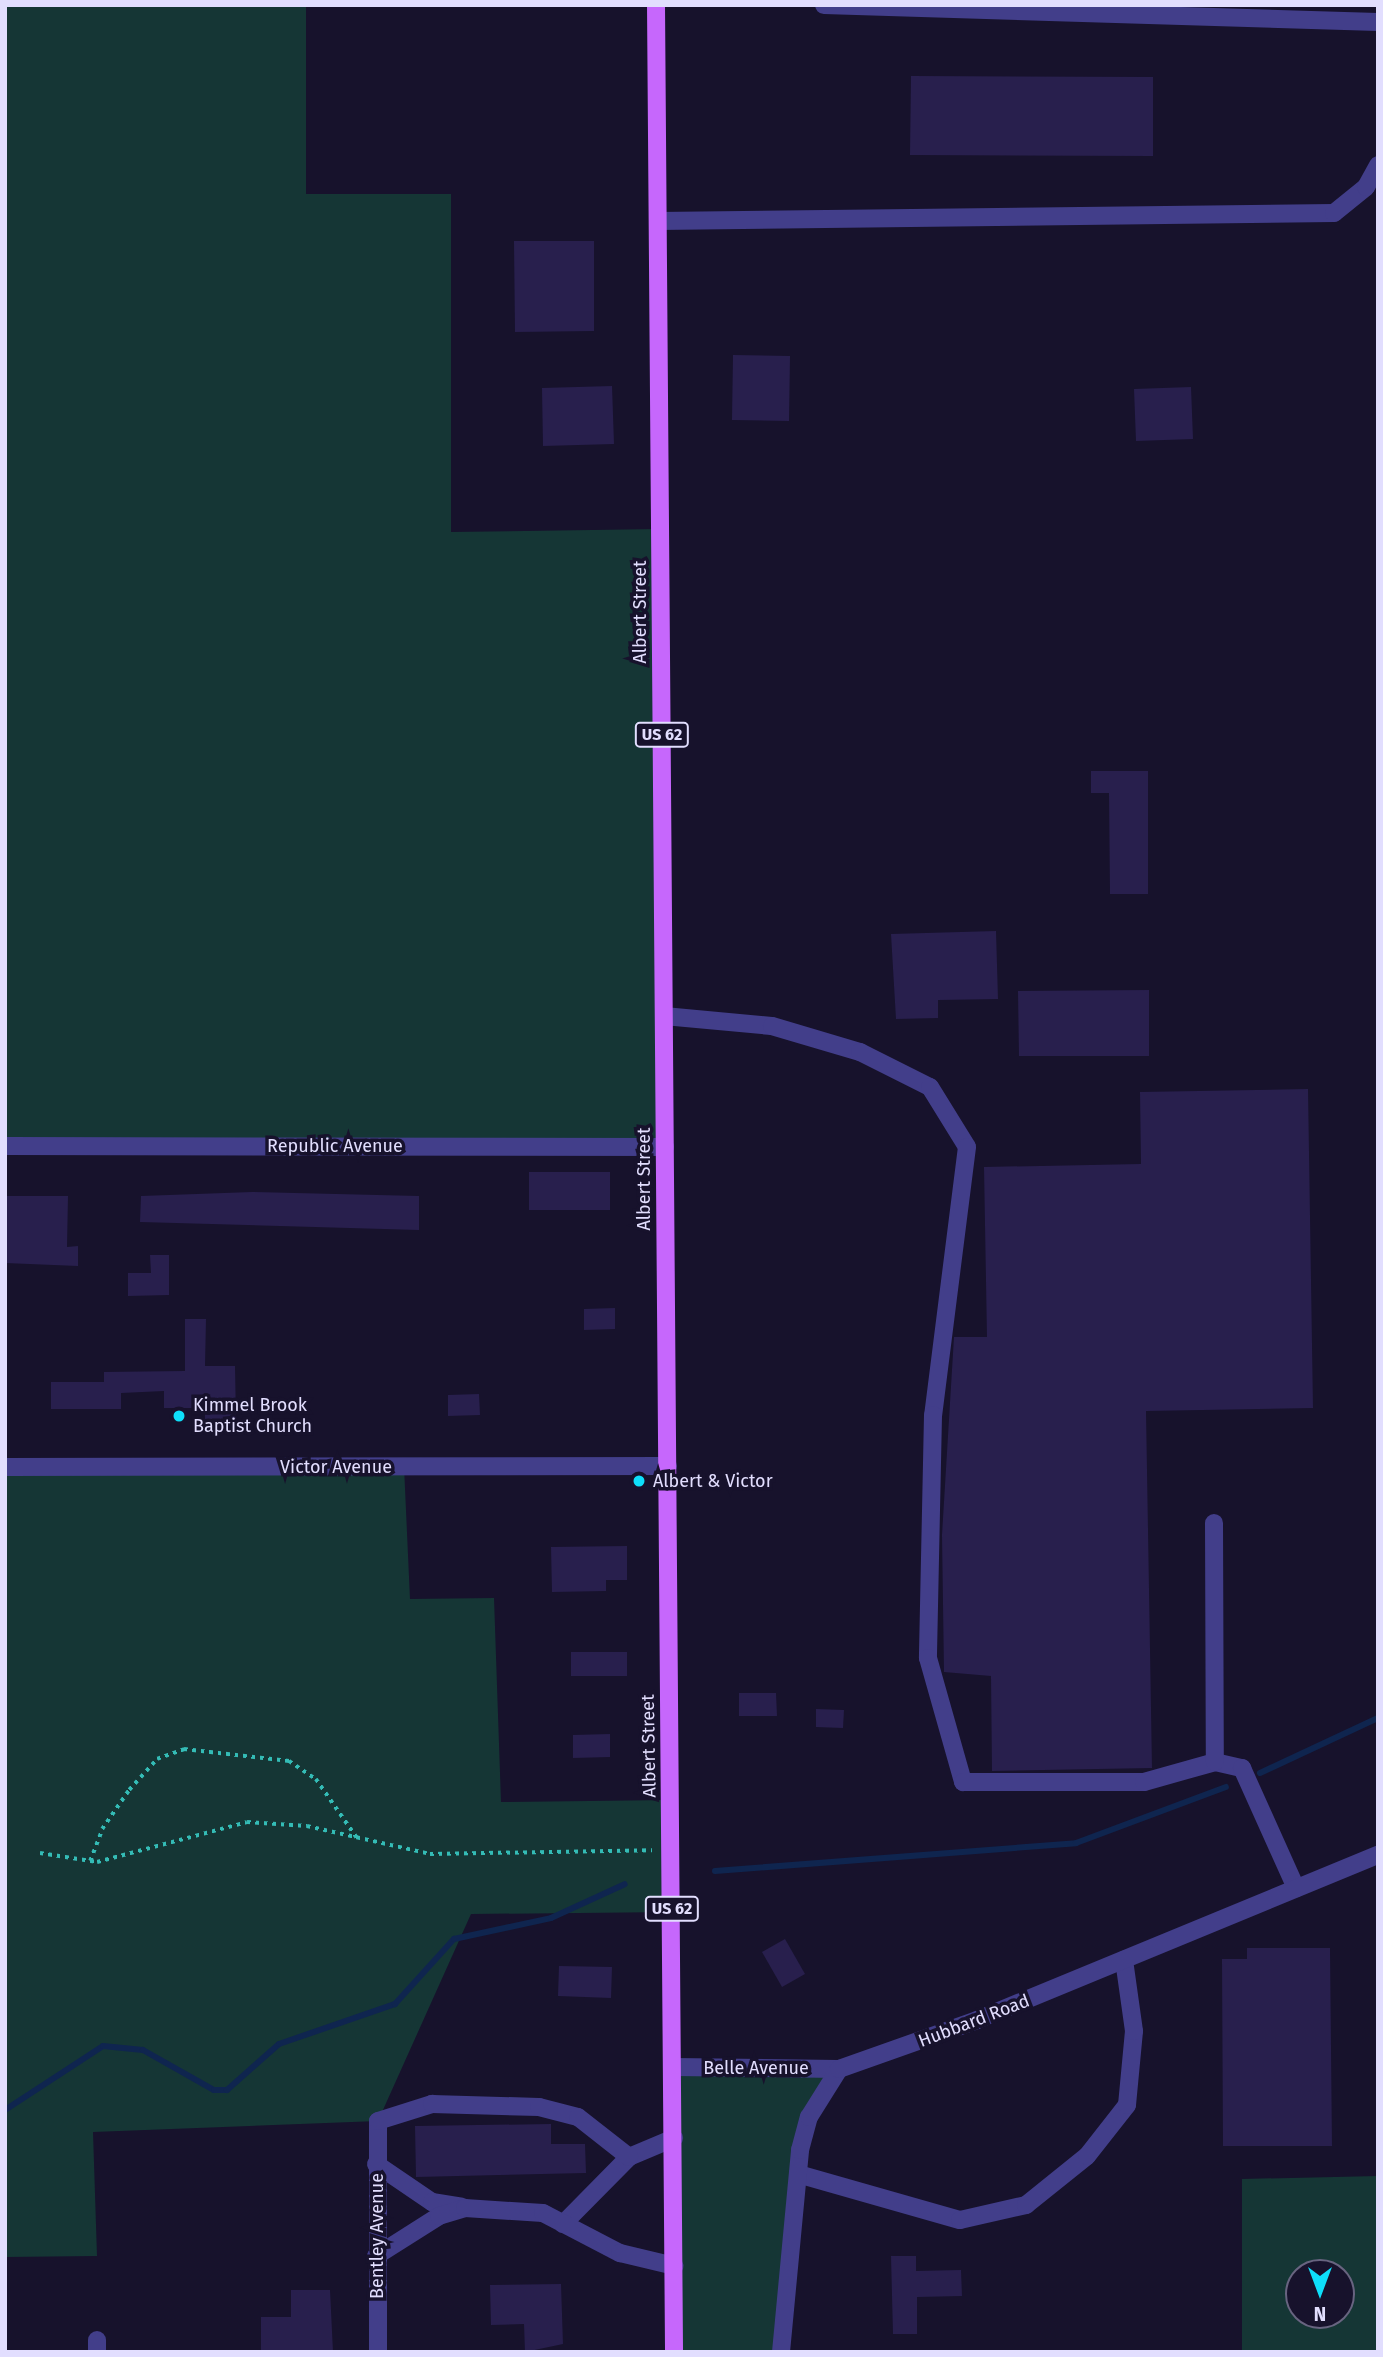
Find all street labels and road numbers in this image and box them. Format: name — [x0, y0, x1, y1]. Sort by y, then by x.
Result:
street label: Albert Street — [629, 560, 651, 664]
road number: US 62 — [634, 722, 690, 748]
street label: Albert Street — [633, 1127, 655, 1231]
street label: Republic Avenue — [267, 1135, 403, 1157]
street label: Victor Avenue — [280, 1456, 392, 1478]
street label: Albert Street — [637, 1694, 661, 1798]
road number: US 62 — [644, 1896, 700, 1922]
street label: Hubbard Road — [915, 1990, 1033, 2052]
street label: Belle Avenue — [703, 2057, 809, 2079]
street label: Bentley Avenue — [366, 2173, 388, 2299]

